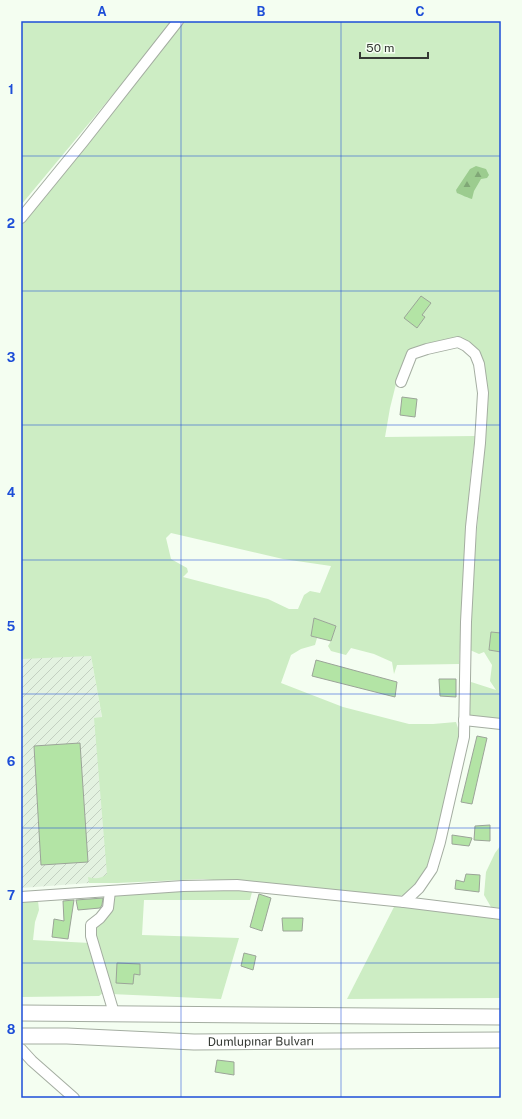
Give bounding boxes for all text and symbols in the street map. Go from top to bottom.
text: A [97,4,107,19]
text: B [257,4,266,19]
text: C [415,4,425,19]
scale bar [360,34,428,60]
text: 50 m [366,41,394,55]
text: 1 [8,82,14,97]
text: 2 [7,216,15,231]
text: 3 [7,350,16,365]
text: 4 [7,485,16,500]
text: 5 [7,619,16,634]
text: 6 [7,754,16,769]
text: 7 [7,888,15,903]
text: 8 [7,1022,16,1037]
street label: Dumlupınar Bulvarı [208,1034,314,1049]

